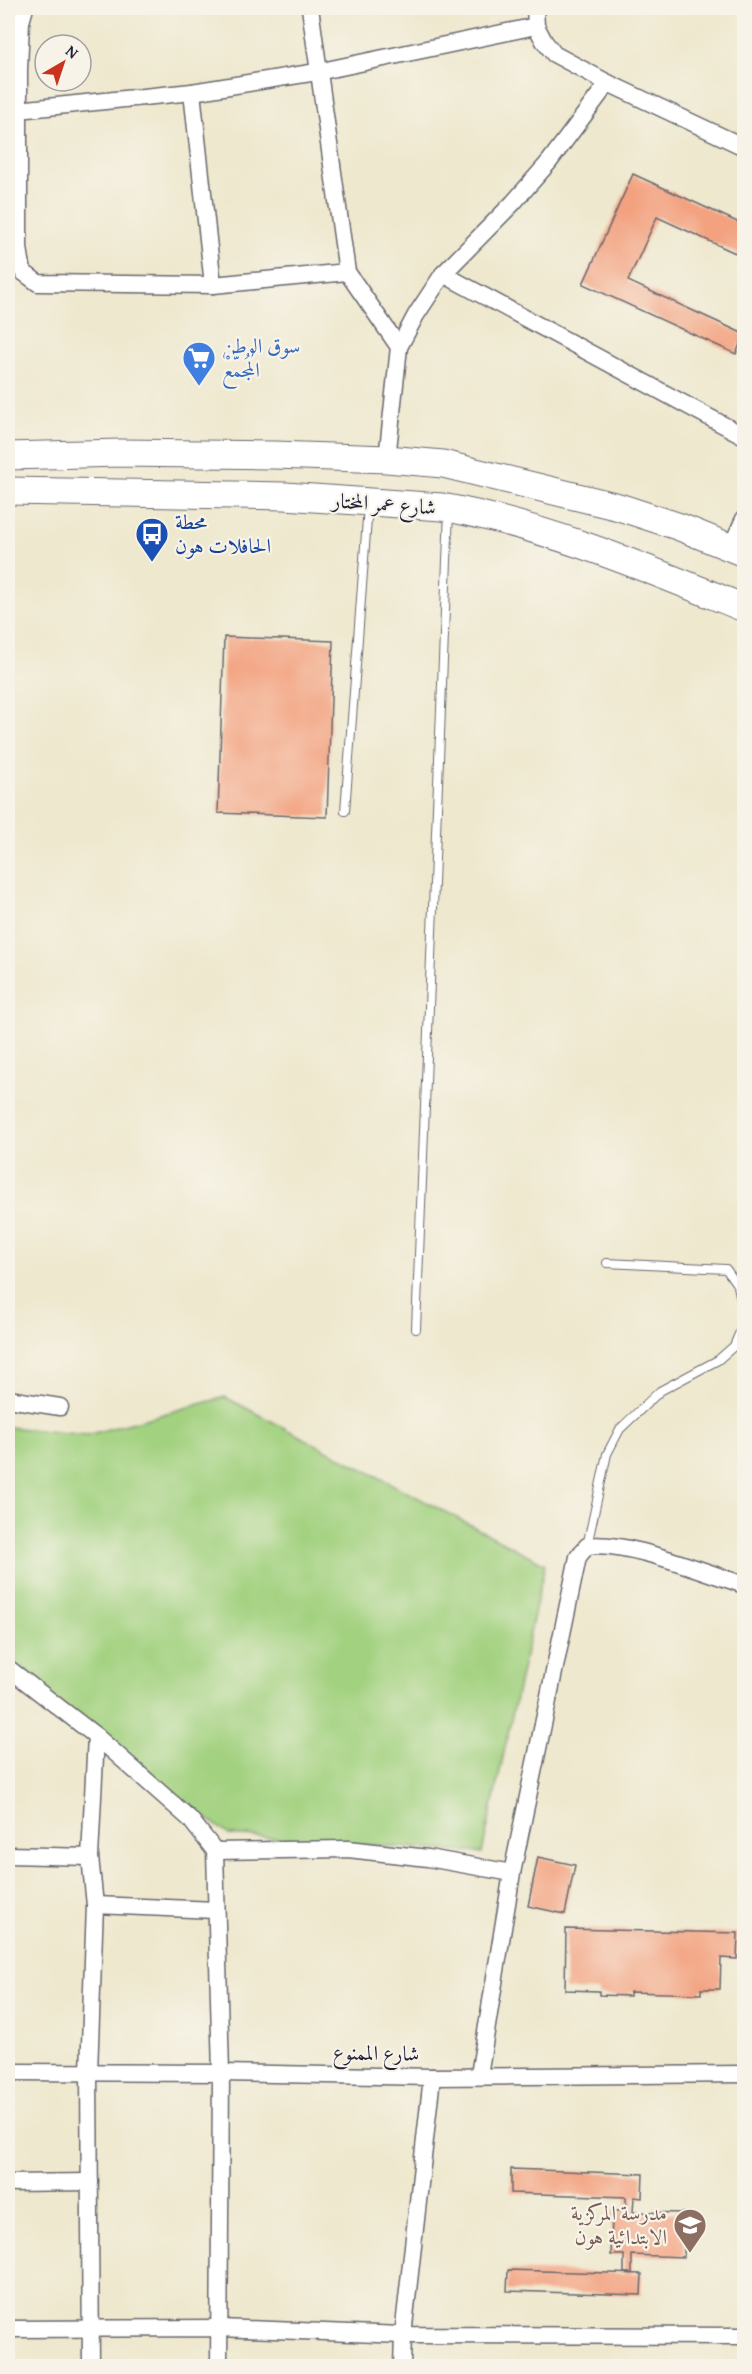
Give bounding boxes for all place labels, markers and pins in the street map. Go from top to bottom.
place label: سوق الوطن المُجمّعْ [222,330,301,389]
supermarket icon: سوق الوطن المُجمّعْ [181,340,217,387]
place label: محطة الحافلات هون [175,506,271,561]
bus stop icon: محطة الحافلات هون [134,516,170,563]
place label: مدرسة المركزية الابتدائية هون [571,2197,667,2252]
school or university icon: مدرسة المركزية الابتدائية هون [672,2207,708,2254]

